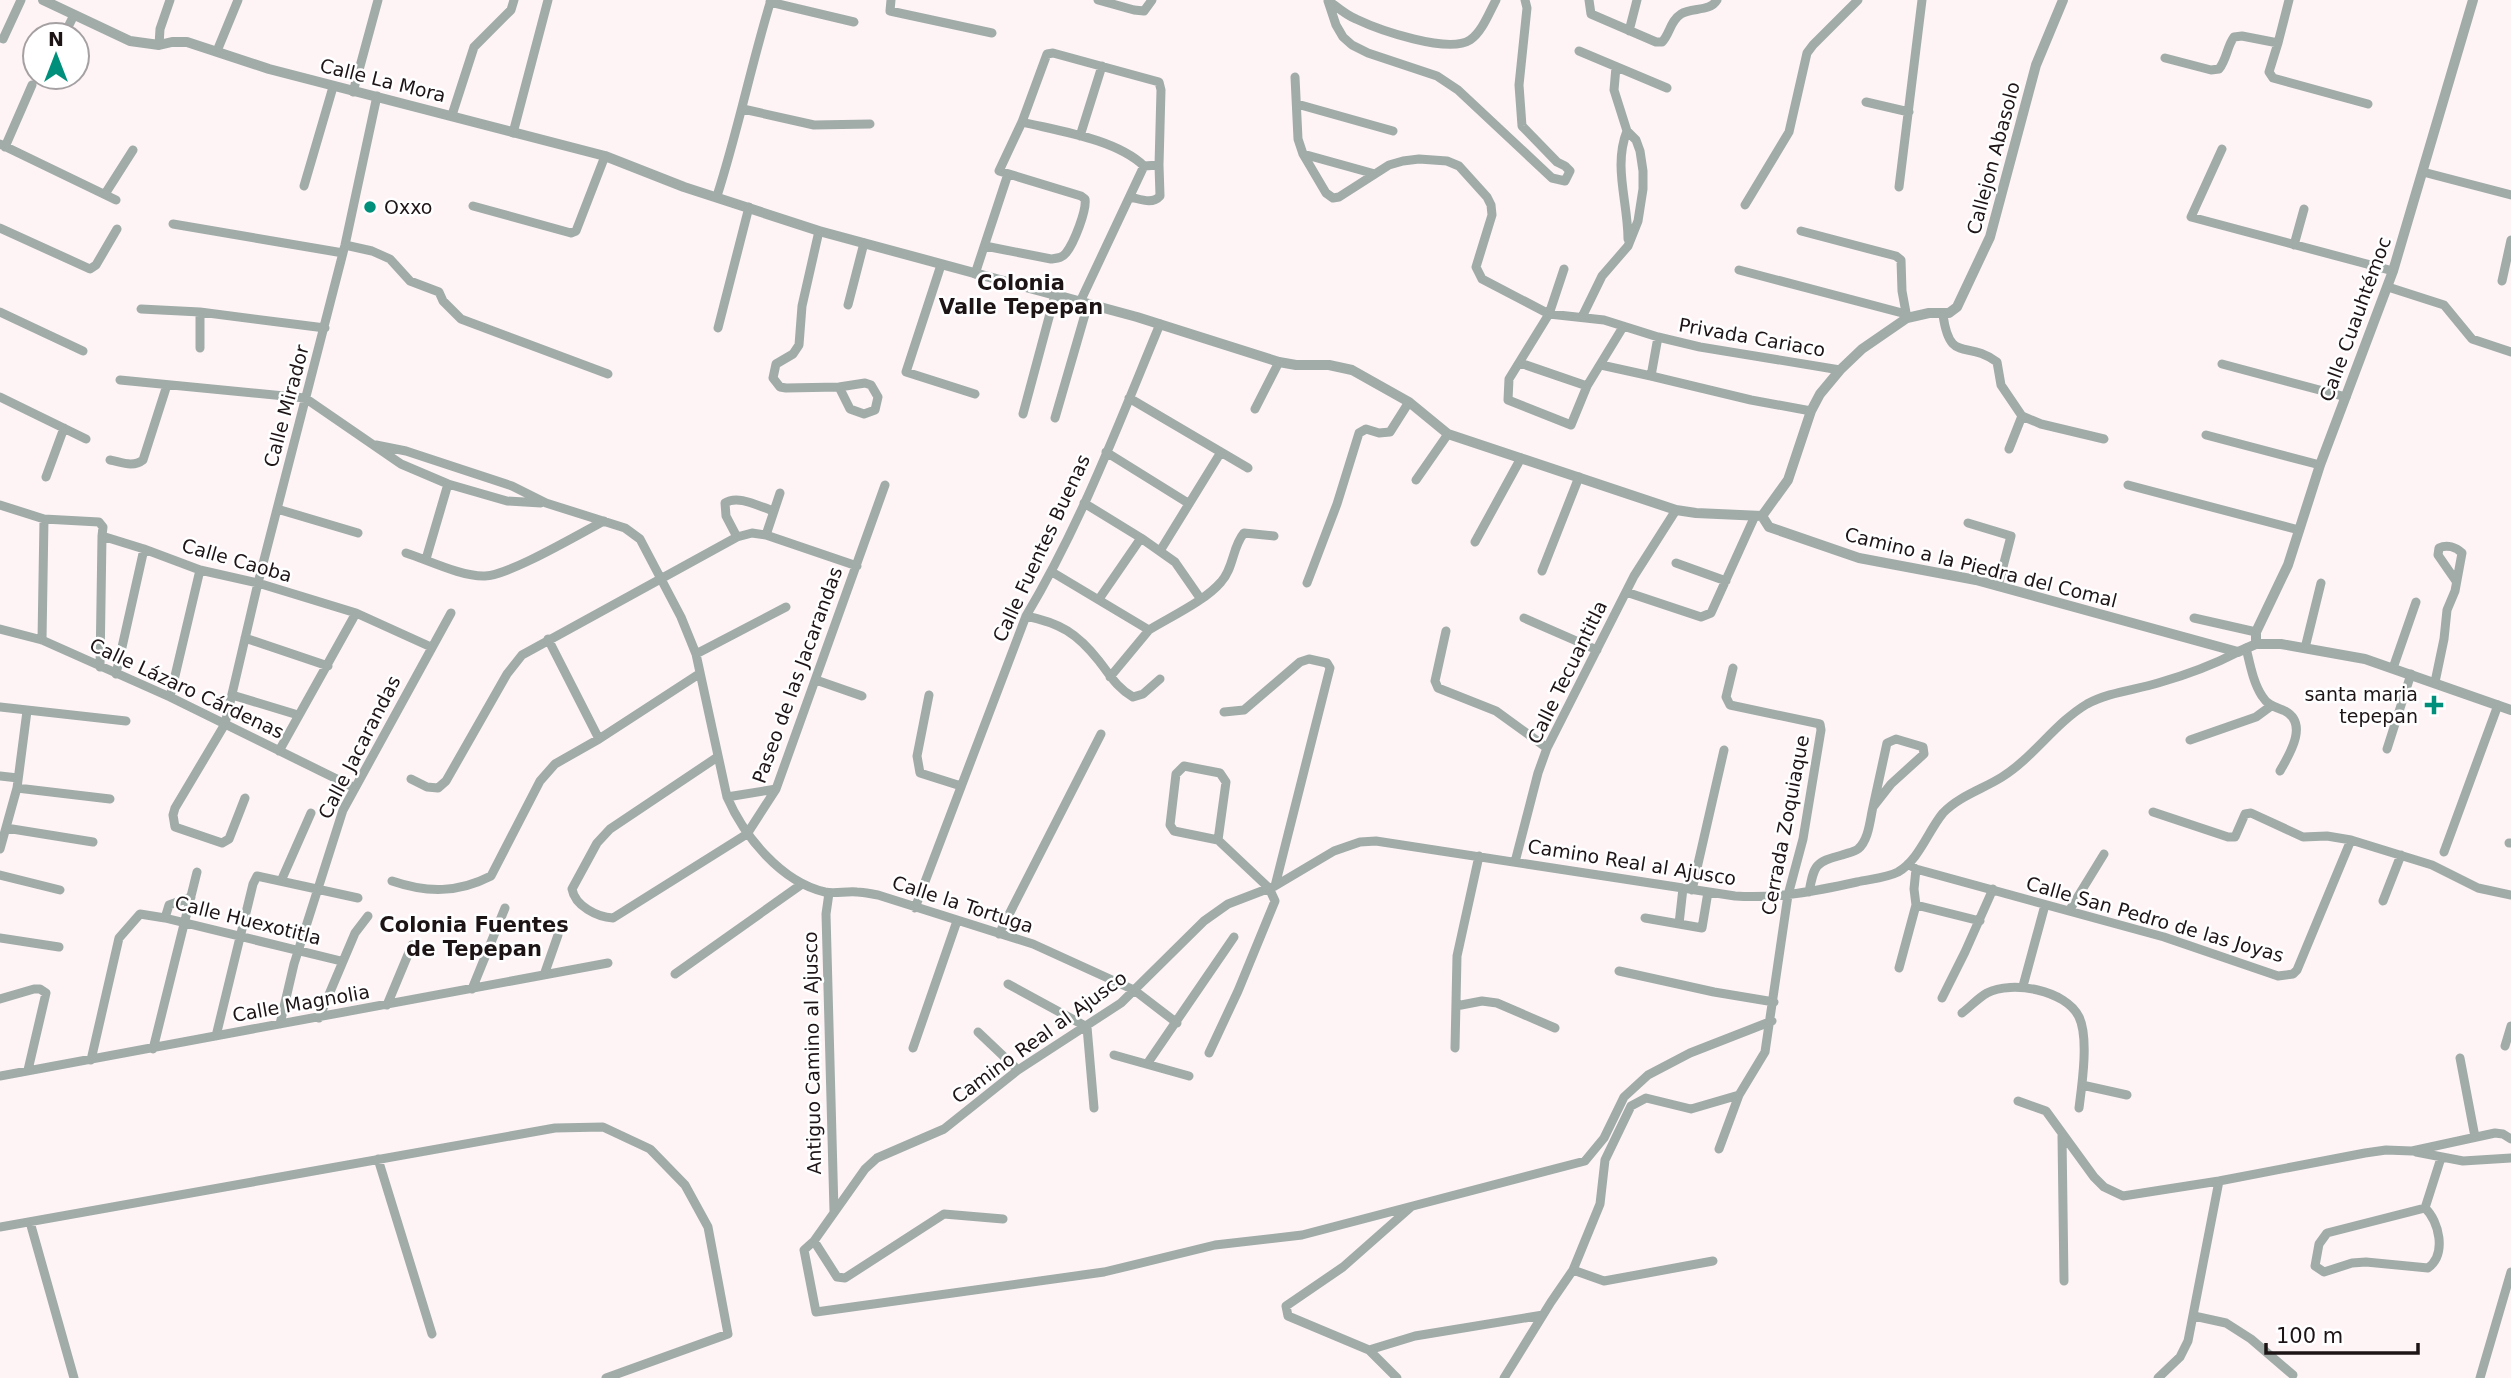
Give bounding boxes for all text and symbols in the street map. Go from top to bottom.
north arrow [21,21,91,91]
text: N [48,28,64,50]
street label: Calle La Mora [318,54,448,106]
street label: Callejon Abasolo [1962,79,2024,237]
place label: Oxxo [384,196,432,218]
marker: Oxxo [362,199,378,215]
street label: Calle Cuauhtémoc [2315,234,2395,404]
district label: Colonia Valle Tepepan [939,271,1103,319]
street label: Privada Cariaco [1677,313,1827,361]
street label: Calle Mirador [259,342,313,470]
street label: Calle Fuentes Buenas [988,451,1094,645]
street label: Camino a la Piedra del Comal [1842,522,2120,612]
street label: Calle Caoba [179,534,295,586]
street label: Paseo de las Jacarandas [748,564,846,786]
street label: Calle Tecuantitla [1523,597,1611,747]
street label: Calle Lázaro Cárdenas [86,633,288,743]
street label: Calle Jacarandas [313,672,405,822]
place label: santa maria tepepan [2304,683,2418,727]
marker: santa maria tepepan [2424,695,2444,715]
street label: Cerrada Zoquiaque [1757,733,1813,917]
street label: Camino Real al Ajusco [1526,835,1738,889]
street label: Calle la Tortuga [890,871,1036,937]
street label: Calle San Pedro de las Joyas [2024,872,2286,966]
street label: Calle Huexotitla [172,891,324,949]
district label: Colonia Fuentes de Tepepan [379,913,569,961]
street label: Antiguo Camino al Ajusco [799,931,825,1175]
street label: Camino Real al Ajusco [947,966,1131,1108]
street label: Calle Magnolia [231,980,371,1026]
scale bar [2266,1312,2418,1356]
text: 100 m [2276,1324,2343,1348]

